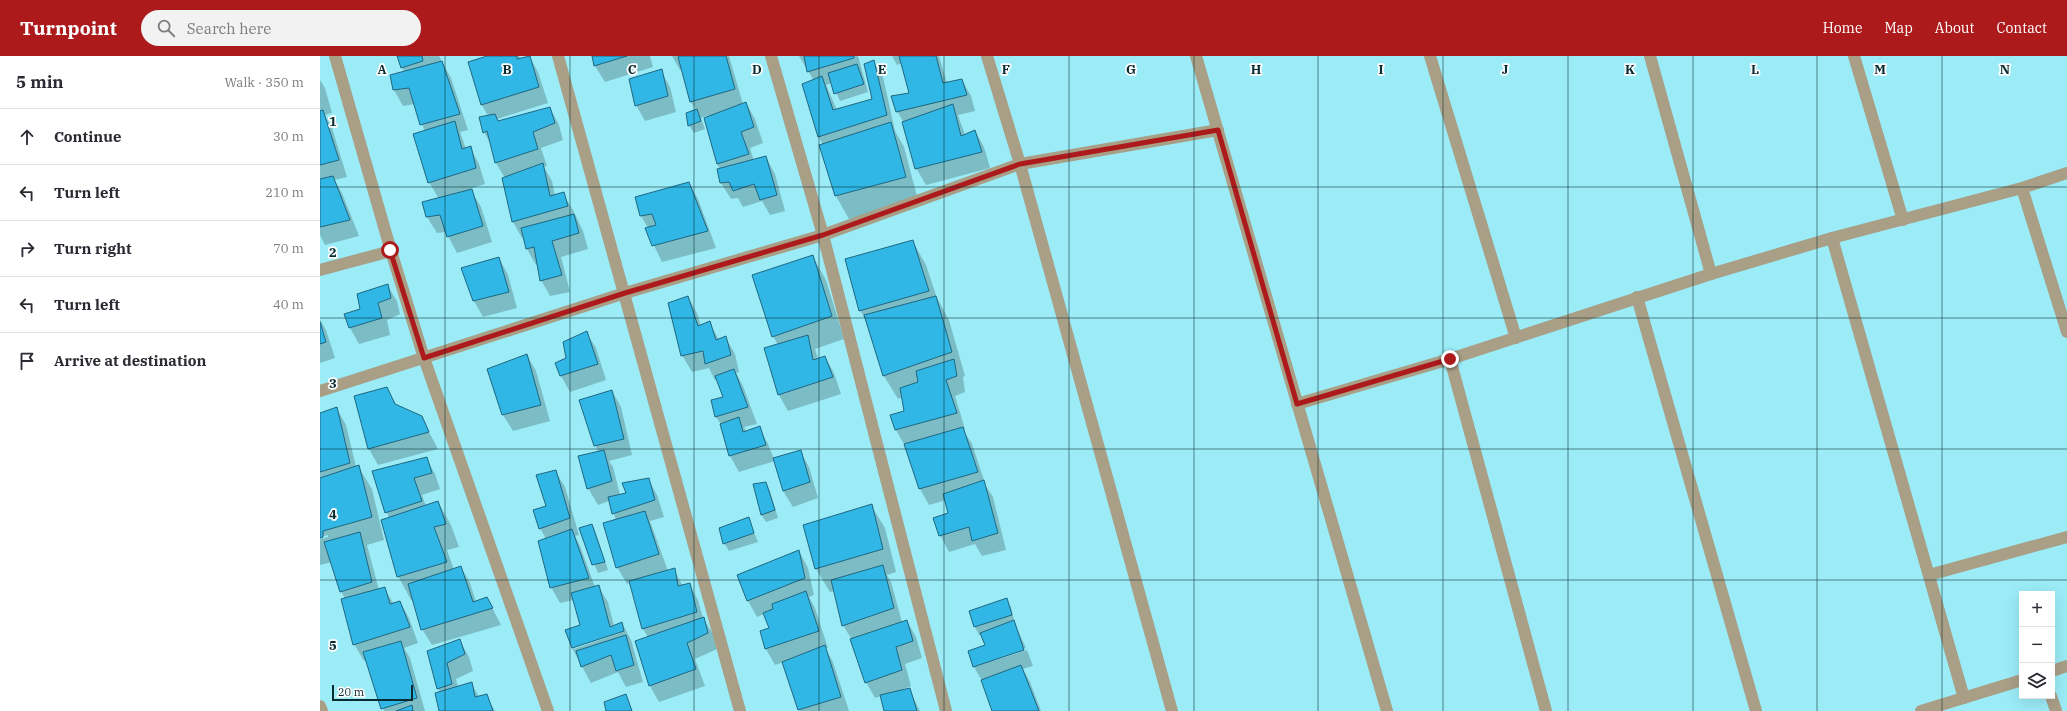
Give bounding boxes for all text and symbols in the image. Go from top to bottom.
search box [141,10,421,46]
text: Turnpoint [20,16,117,40]
icon: search [155,17,177,39]
text: Search here [187,19,271,38]
text: Home [1823,19,1862,37]
text: Map [1884,19,1913,37]
text: About [1935,19,1974,37]
text: Contact [1996,19,2047,37]
text: A [377,61,387,78]
text: B [502,61,512,78]
text: C [628,61,637,78]
text: D [752,61,762,78]
text: E [878,61,886,78]
text: F [1002,61,1010,78]
text: G [1126,61,1136,78]
text: H [1251,61,1262,78]
text: I [1379,61,1384,78]
text: J [1502,61,1509,78]
text: K [1625,61,1635,78]
text: L [1751,61,1759,78]
text: M [1874,61,1886,78]
text: N [2000,61,2010,78]
text: 5 min [16,71,64,93]
text: Walk · 350 m [225,74,304,91]
text: 1 [329,113,337,130]
icon: ahead [16,126,38,148]
text: Continue [54,127,121,146]
text: 30 m [273,128,304,145]
icon: left [16,182,38,204]
text: Turn left [54,183,120,202]
text: 210 m [265,184,304,201]
icon: right [16,238,38,260]
text: Turn right [54,239,132,258]
text: 70 m [273,240,304,257]
route start [381,241,399,259]
text: 2 [329,244,337,261]
icon: left [16,294,38,316]
text: Turn left [54,295,120,314]
text: 40 m [273,296,304,313]
icon: arrive [16,350,38,372]
route end [1441,350,1459,368]
text: Arrive at destination [54,351,206,370]
text: 3 [329,375,337,392]
text: 4 [329,506,337,523]
map controls [2019,591,2055,699]
button: + [2019,591,2055,627]
button: − [2019,627,2055,663]
text: 5 [329,637,337,654]
button: layers [2019,663,2055,699]
scale bar [332,683,413,702]
text: 20 m [338,685,364,699]

